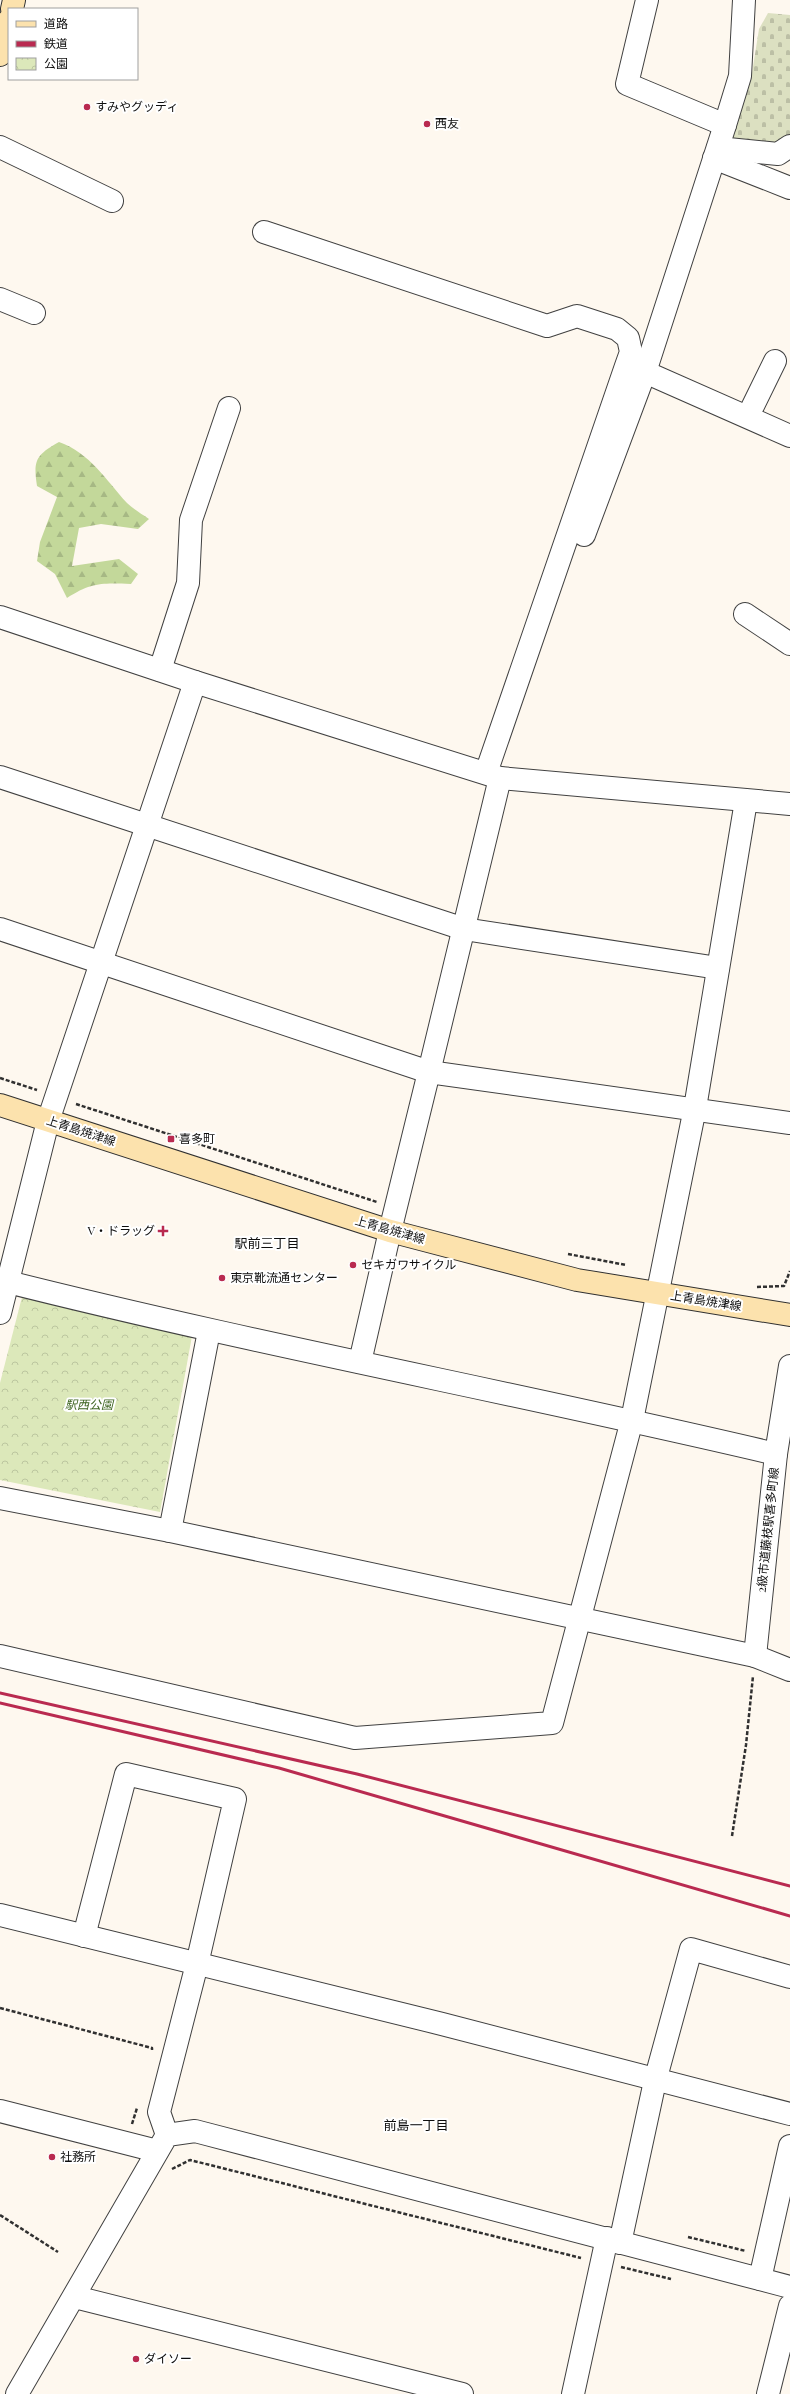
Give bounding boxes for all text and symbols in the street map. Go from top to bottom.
legend [8,8,138,80]
text: 道路 [44,15,68,31]
text: 鉄道 [44,35,68,51]
text: 公園 [44,55,68,71]
place label: すみやグッディ [95,98,178,114]
marker: すみやグッディ [82,102,92,112]
place label: 西友 [435,115,459,131]
marker: 西友 [422,119,432,129]
street label: 上青島焼津線 [45,1111,118,1149]
place label: 喜多町 [179,1130,215,1146]
marker: 喜多町 [166,1134,176,1144]
street label: 上青島焼津線 [353,1211,427,1247]
place label: V・ドラッグ [86,1222,155,1238]
marker: V・ドラッグ [158,1226,168,1236]
district label: 駅前三丁目 [234,1234,300,1251]
place label: セキガワサイクル [361,1256,456,1272]
marker: セキガワサイクル [348,1260,358,1270]
place label: 東京靴流通センター [230,1269,338,1285]
marker: 東京靴流通センター [217,1273,227,1283]
street label: 上青島焼津線 [669,1286,743,1314]
park label: 駅西公園 [65,1396,115,1412]
street label: 2級市道藤枝駅喜多町線 [752,1467,782,1593]
district label: 前島一丁目 [383,2116,449,2133]
place label: 社務所 [60,2148,96,2164]
marker: 社務所 [47,2152,57,2162]
place label: ダイソー [144,2350,192,2366]
marker: ダイソー [131,2354,141,2364]

